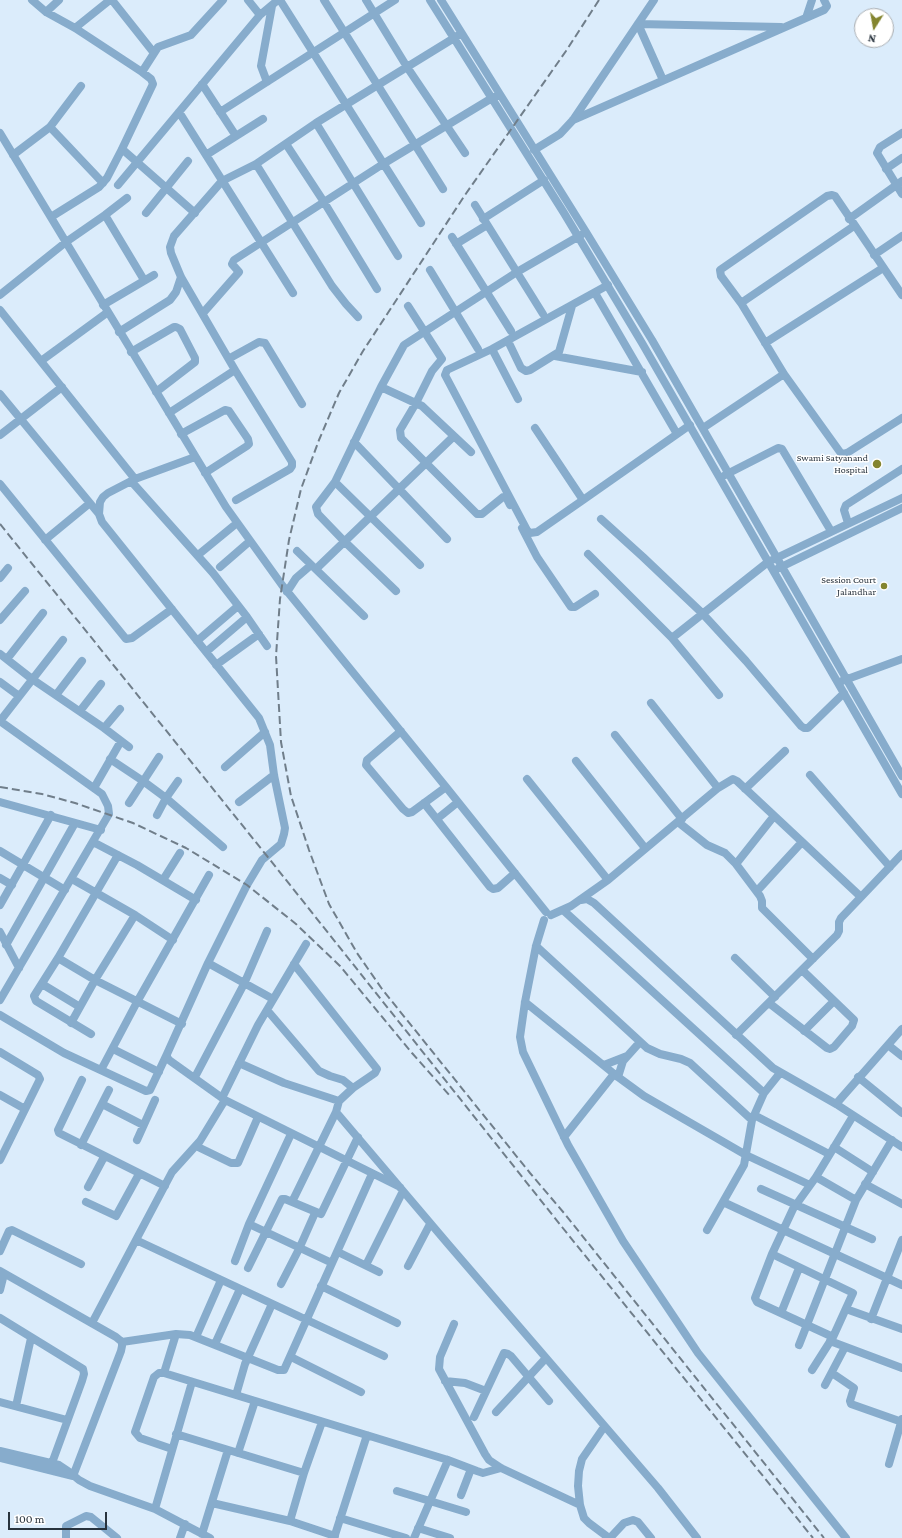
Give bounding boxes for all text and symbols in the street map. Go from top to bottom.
north arrow [854,8,894,48]
text: N [867,32,877,45]
place label: Swami Satyanand Hospital [797,452,868,476]
marker: Swami Satyanand Hospital [871,458,883,470]
place label: Session Court Jalandhar [821,574,876,598]
marker: Session Court Jalandhar [879,581,889,591]
scale bar [10,1504,109,1530]
text: 100 m [15,1512,44,1526]

